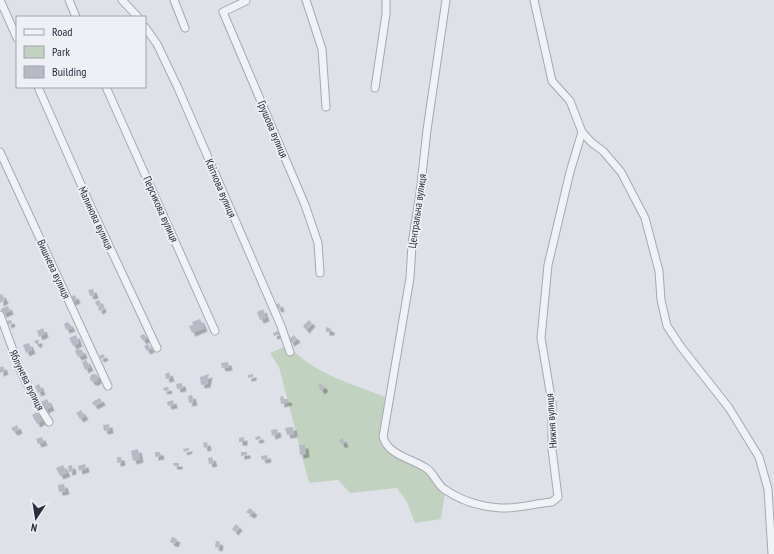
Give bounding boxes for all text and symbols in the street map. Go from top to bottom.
legend [16,16,146,88]
text: Road [52,24,72,39]
text: Park [52,44,70,59]
text: Building [52,64,87,79]
street label: Грушова вулиця [255,98,291,160]
street label: Квіткова вулиця [202,156,240,220]
street label: Центральна вулиця [405,173,429,249]
street label: Персикова вулиця [140,174,182,244]
street label: Малинова вулиця [75,184,117,252]
street label: Вишнева вулиця [34,237,74,301]
street label: Яблунева вулиця [6,347,48,413]
street label: Нижня вулиця [542,393,560,449]
north arrow [16,498,56,538]
text: N [30,520,38,535]

